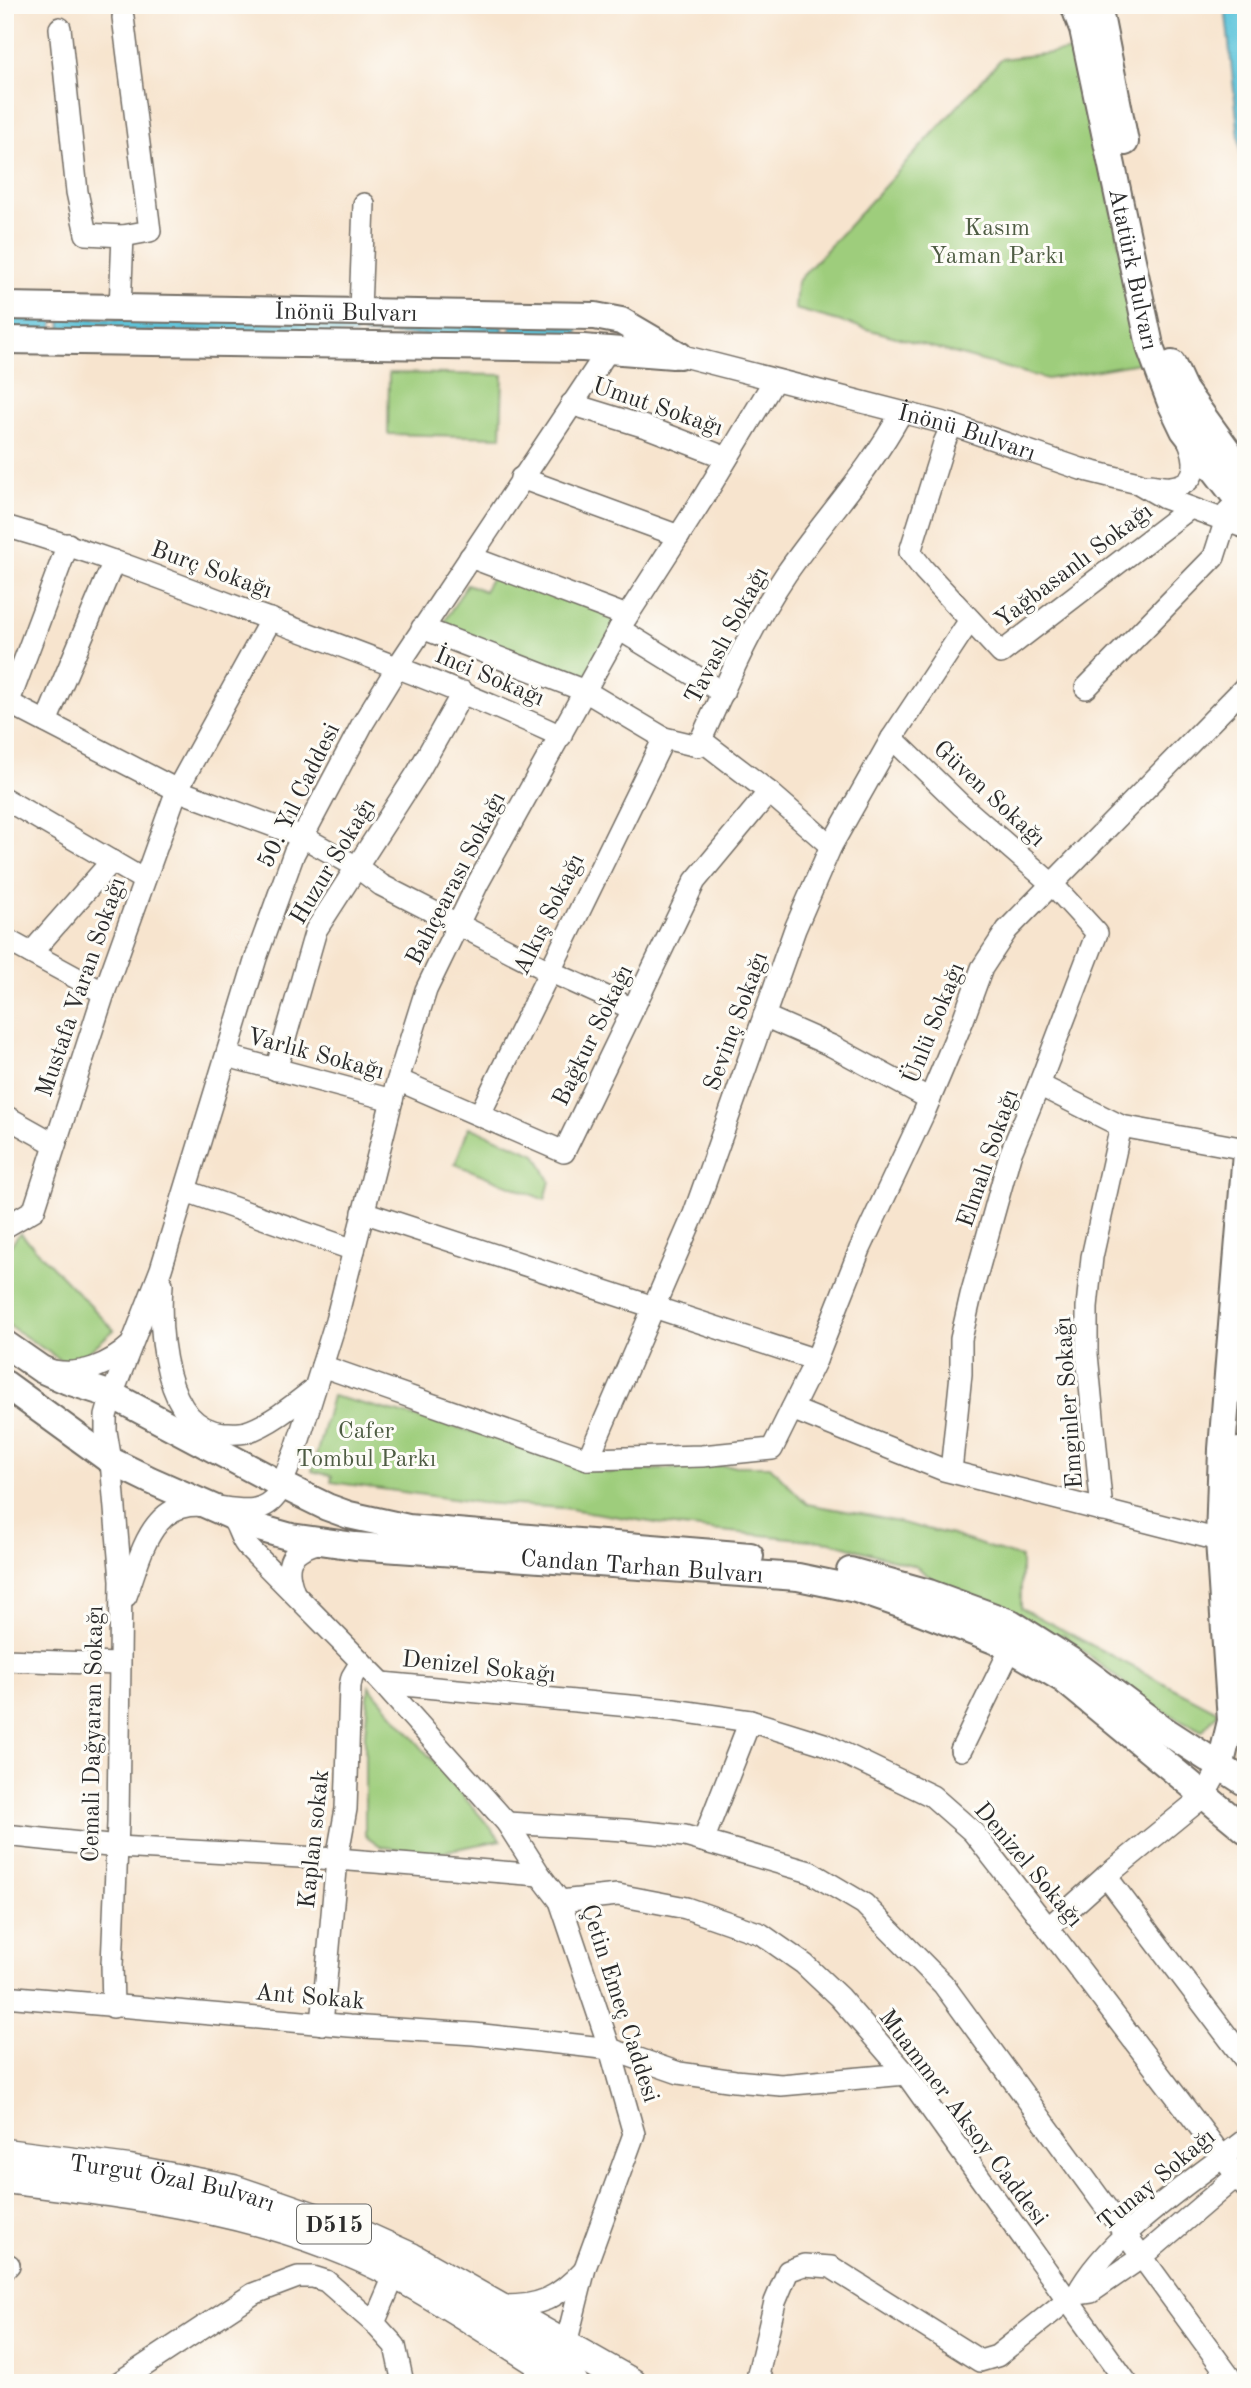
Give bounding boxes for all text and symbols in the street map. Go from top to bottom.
street label: Atatürk Bulvarı [1103,186,1161,353]
park label: Kasım Yaman Parkı [930,217,1064,269]
street label: İnönü Bulvarı [274,298,418,327]
street label: Umut Sokağı [589,374,726,441]
street label: İnönü Bulvarı [895,399,1038,467]
street label: Yağbasanlı Sokağı [991,500,1157,633]
street label: Burç Sokağı [148,538,275,604]
street label: Tavaslı Sokağı [682,563,774,708]
street label: İnci Sokağı [431,641,549,712]
street label: 50. Yıl Caddesi [254,720,345,872]
street label: Güven Sokağı [928,737,1049,852]
street label: Bahçearası Sokağı [403,788,511,969]
street label: Huzur Sokağı [287,795,381,929]
street label: Alkış Sokağı [510,851,589,979]
street label: Mustafa Varan Sokağı [33,875,131,1101]
street label: Sevinç Sokağı [701,949,773,1094]
street label: Ünlü Sokağı [896,958,970,1088]
street label: Bağkur Sokağı [549,962,638,1110]
street label: Varlık Sokağı [244,1025,387,1085]
street label: Elmalı Sokağı [954,1087,1024,1231]
street label: Emginler Sokağı [1052,1316,1088,1490]
park label: Cafer Tombul Parkı [296,1420,436,1472]
street label: Candan Tarhan Bulvarı [520,1548,764,1589]
street label: Cemali Dağyaran Sokağı [80,1605,108,1863]
street label: Denizel Sokağı [401,1648,557,1688]
street label: Kaplan sokak [296,1769,334,1910]
street label: Denizel Sokağı [969,1798,1086,1932]
street label: Çetin Emeç Caddesi [576,1902,662,2106]
street label: Ant Sokak [254,1981,366,2015]
street label: Muammer Aksoy Caddesi [873,2006,1051,2231]
street label: Tunay Sokağı [1094,2125,1220,2236]
street label: Turgut Özal Bulvarı [68,2152,278,2217]
road number: D515 [297,2204,371,2244]

